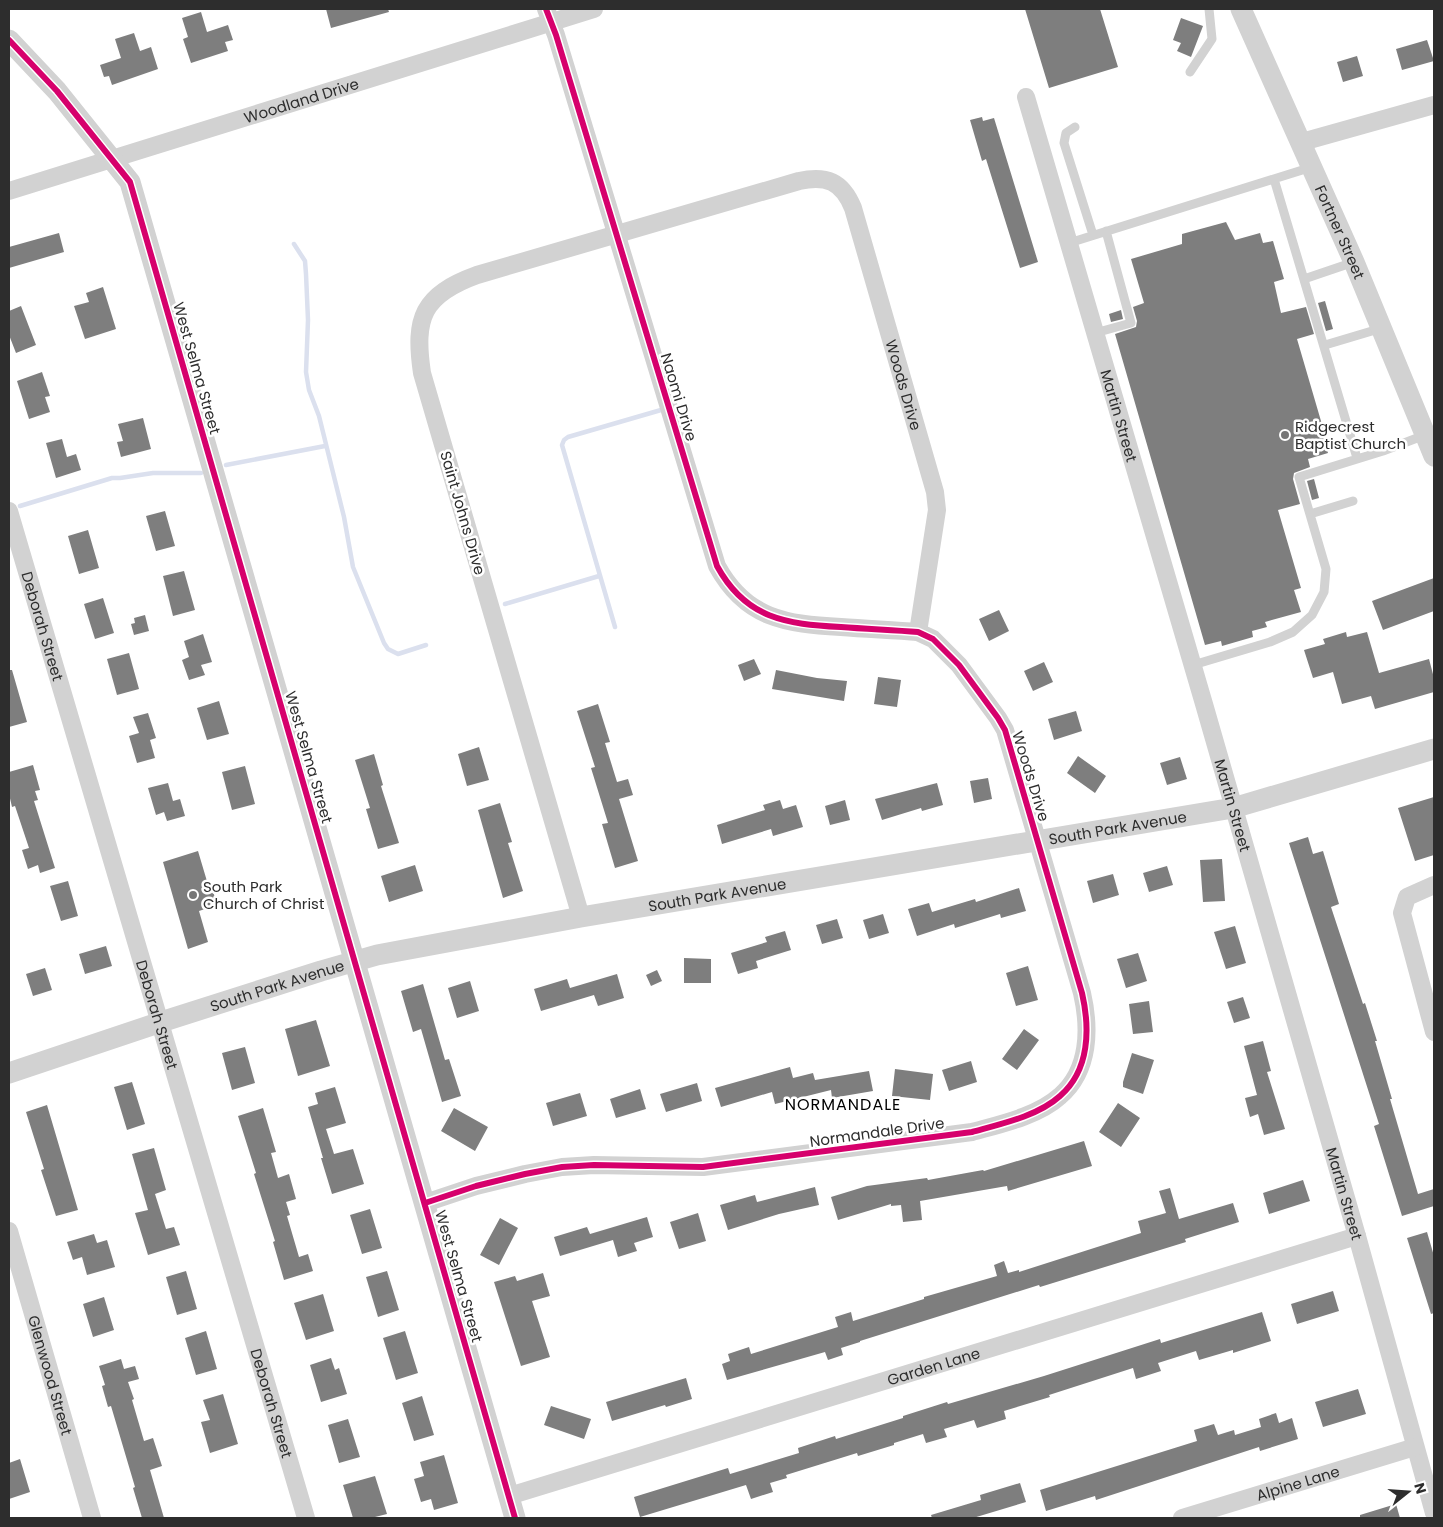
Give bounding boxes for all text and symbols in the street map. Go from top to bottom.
street label: Woodland Drive [241,72,361,128]
street label: Fortner Street [1310,181,1370,282]
street label: West Selma Street [168,299,226,437]
street label: Woods Drive [881,337,927,433]
street label: Naomi Drive [656,350,702,444]
street label: Martin Street [1096,367,1143,464]
place label: Ridgecrest Baptist Church [1295,416,1406,454]
marker: Ridgecrest Baptist Church [1279,429,1291,441]
street label: Saint Johns Drive [435,449,491,577]
street label: Deborah Street [17,569,69,683]
street label: West Selma Street [280,688,338,826]
street label: Woods Drive [1007,728,1055,824]
street label: Martin Street [1210,757,1256,854]
street label: South Park Avenue [1047,805,1188,849]
street label: South Park Avenue [646,872,788,916]
place label: South Park Church of Christ [203,876,324,914]
marker: South Park Church of Christ [187,889,199,901]
street label: South Park Avenue [207,954,347,1016]
street label: Deborah Street [131,957,184,1072]
district label: NORMANDALE [785,1093,901,1116]
street label: Normandale Drive [808,1112,946,1152]
street label: Martin Street [1322,1145,1368,1242]
street label: West Selma Street [430,1207,488,1345]
street label: Glenwood Street [23,1313,78,1438]
street label: Garden Lane [885,1342,982,1390]
street label: Deborah Street [246,1346,298,1460]
street label: Alpine Lane [1253,1460,1342,1505]
north arrow [1383,1467,1433,1517]
text: N [1409,1480,1432,1496]

